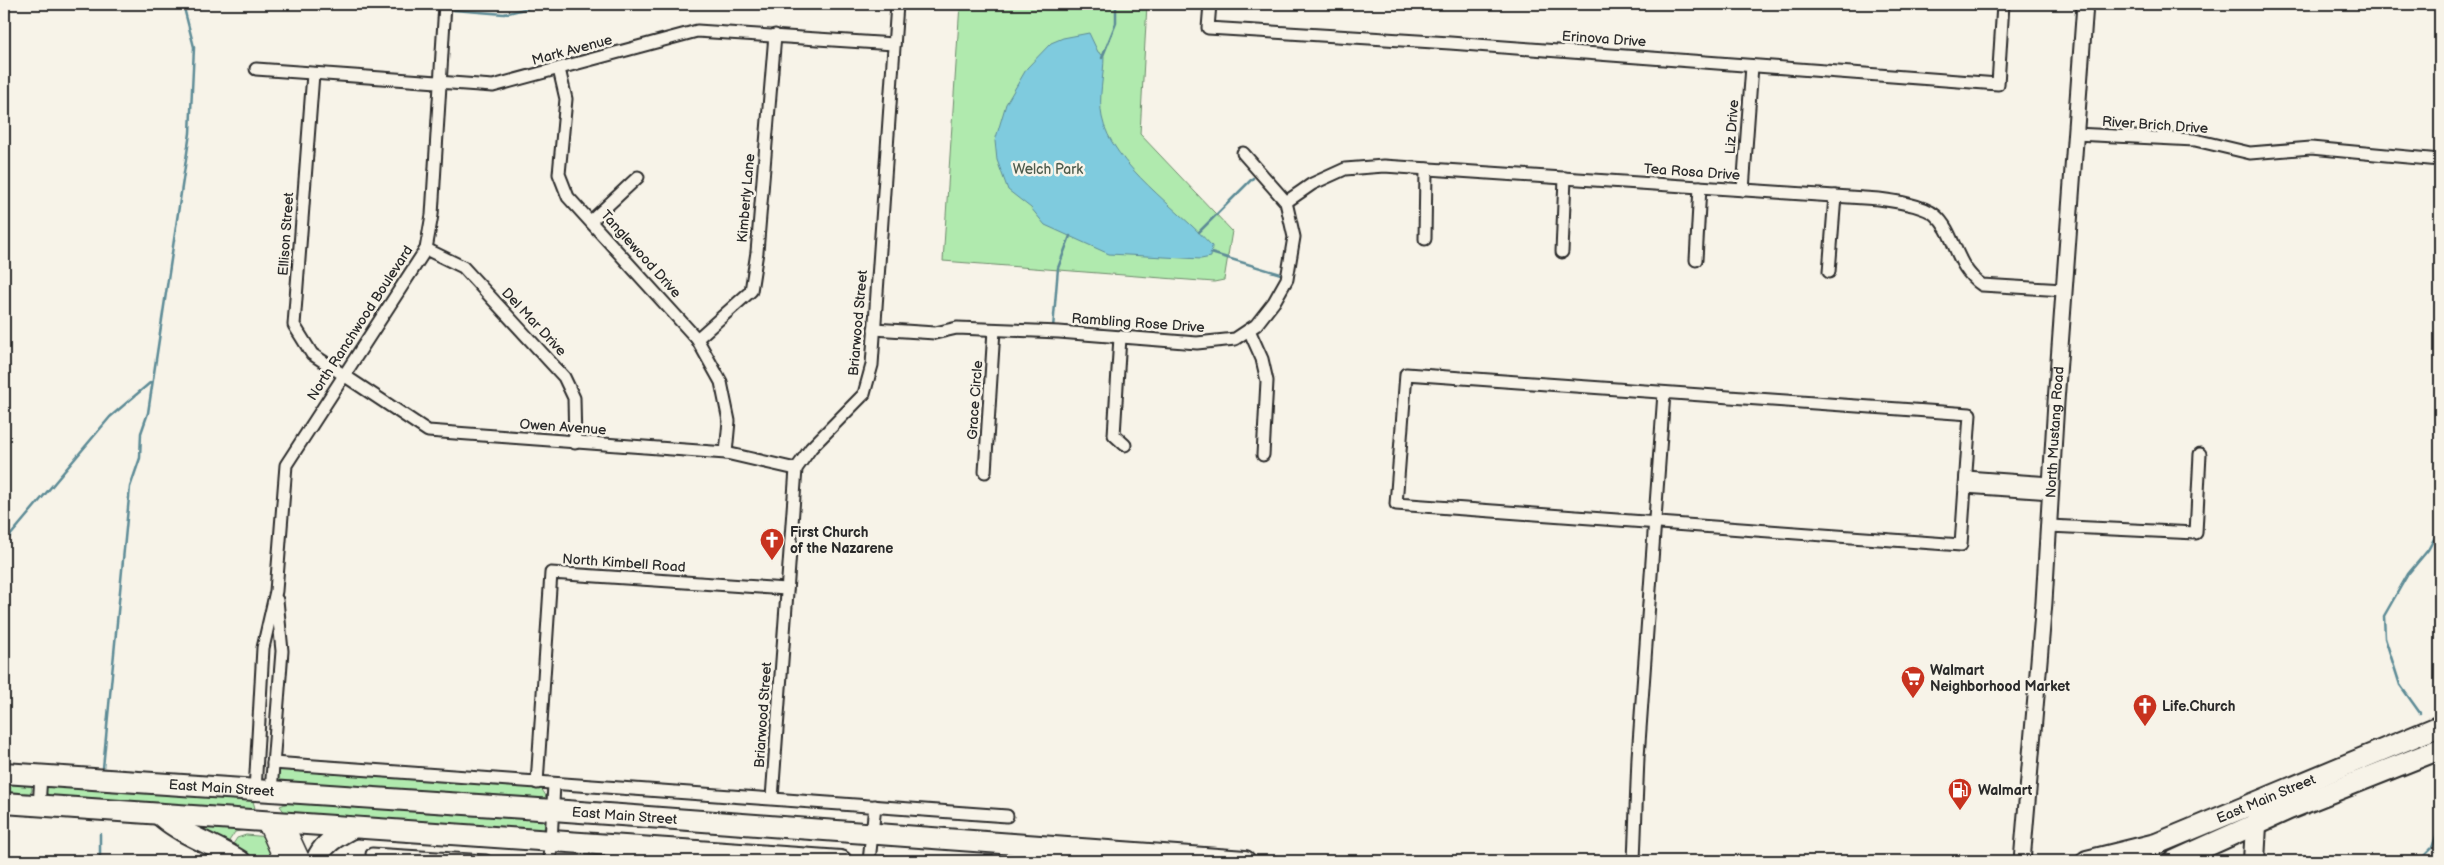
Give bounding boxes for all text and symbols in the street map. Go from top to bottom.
street label: Erinova Drive [1561,28,1647,50]
street label: Mark Avenue [530,31,614,69]
street label: Liz Drive [1722,99,1742,155]
street label: River Brich Drive [2101,113,2209,137]
street label: Kimberly Lane [734,153,758,243]
street label: Tea Rosa Drive [1643,160,1741,184]
park label: Welch Park [1013,161,1083,178]
street label: Ellison Street [275,191,297,276]
street label: Tanglewood Drive [597,207,685,301]
street label: North Ranchwood Boulevard [304,242,416,404]
street label: Briarwood Street [845,269,871,377]
street label: Del Mar Drive [498,284,570,360]
street label: Rambling Rose Drive [1071,310,1205,336]
street label: Grace Circle [964,360,986,440]
street label: North Mustang Road [2042,366,2067,499]
street label: Owen Avenue [519,415,607,439]
place label: First Church of the Nazarene [790,524,893,557]
church icon: First Church of the Nazarene [759,527,785,561]
street label: North Kimbell Road [562,550,686,576]
street label: Briarwood Street [751,661,775,769]
place label: Walmart Neighborhood Market [1930,662,2070,695]
supermarket icon: Walmart Neighborhood Market [1900,665,1926,699]
church icon: Life.Church [2132,693,2158,727]
place label: Life.Church [2162,698,2235,715]
street label: East Main Street [2214,770,2318,826]
street label: East Main Street [168,776,275,800]
fuel station icon: Walmart [1947,777,1973,811]
place label: Walmart [1978,782,2033,799]
street label: East Main Street [571,803,678,828]

